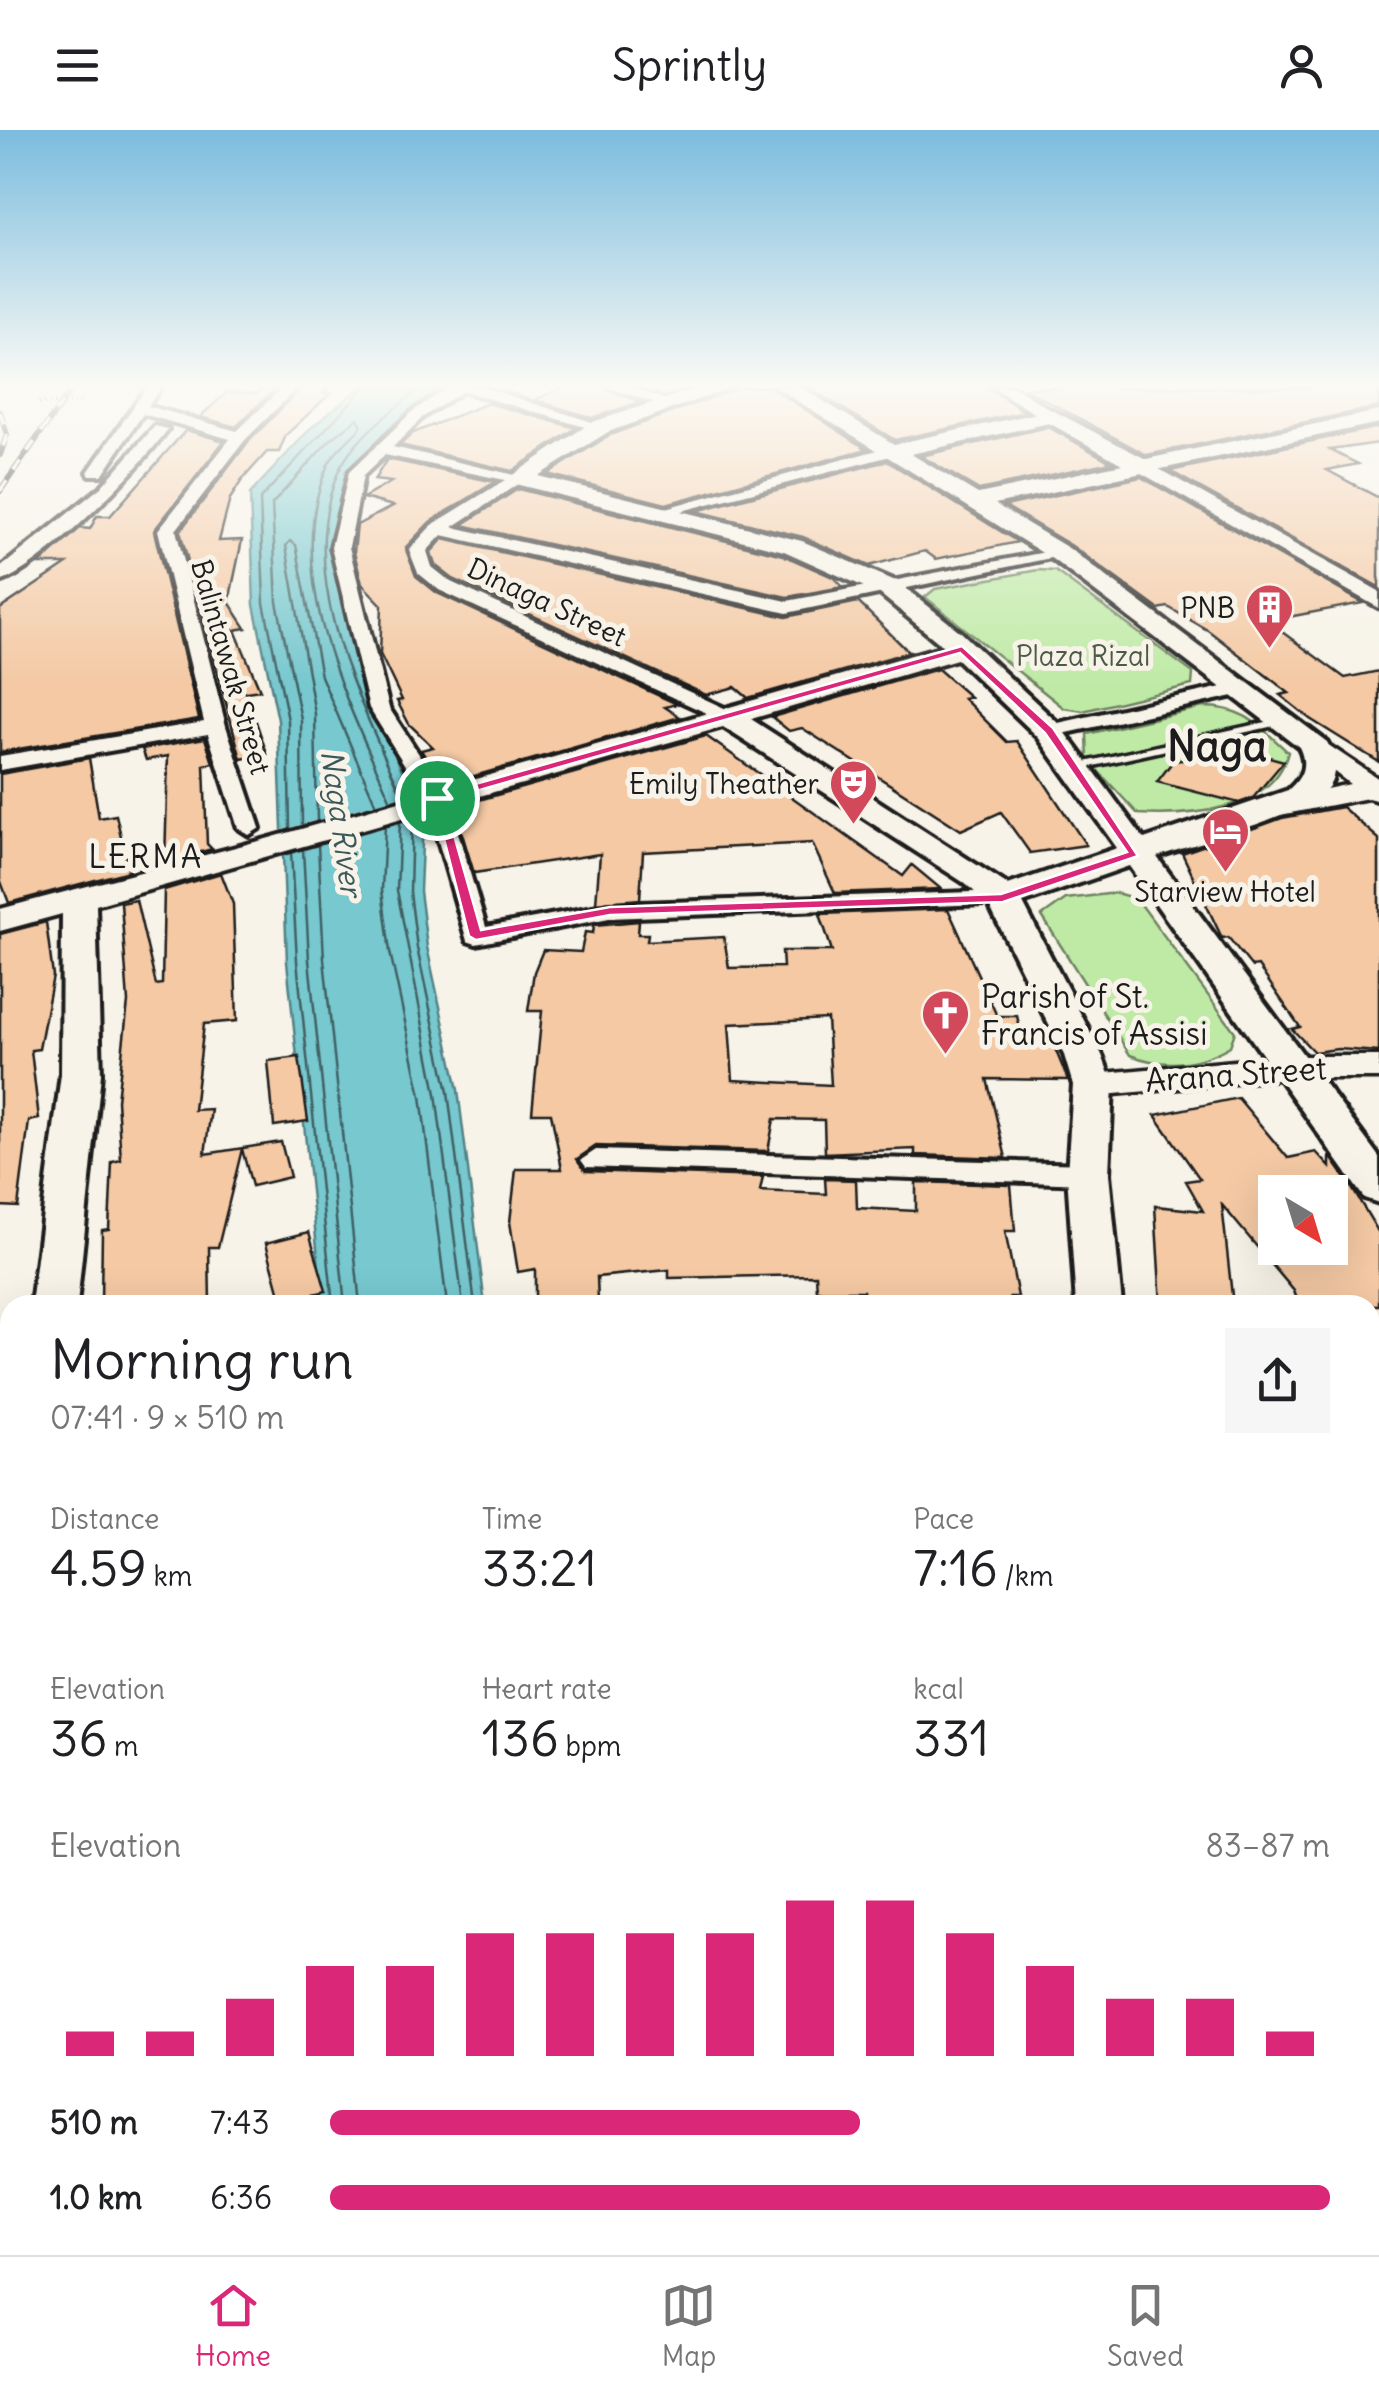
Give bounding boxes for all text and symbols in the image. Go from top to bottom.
text: Sprintly [612,37,767,93]
icon: menu [50,38,105,93]
icon: person [1274,38,1329,93]
street label: Dinaga Street [462,550,632,654]
street label: Balintawak Street [183,555,279,779]
building icon: PNB [1244,582,1296,650]
place label: PNB [1180,590,1235,626]
park label: Plaza Rizal [1016,638,1150,674]
district label: Naga [1167,720,1267,772]
water label: Naga River [313,747,372,902]
pin [395,756,480,841]
theatre icon: Emily Theather [828,758,880,826]
place label: Emily Theather [629,766,819,802]
icon: arrive [410,771,465,826]
hotel icon: Starview Hotel [1199,806,1251,874]
district label: LERMA [88,836,204,877]
place label: Starview Hotel [1134,874,1316,910]
place label: Parish of St. Francis of Assisi [981,976,1207,1054]
church icon: Parish of St. Francis of Assisi [920,988,972,1056]
street label: Arana Street [1144,1047,1328,1101]
north arrow [1258,1175,1348,1265]
map controls [1258,1175,1348,1265]
text: Morning run [50,1325,354,1394]
button: share [1225,1328,1330,1433]
text: 07:41 · 9 × 510 m [50,1397,284,1438]
text: Distance [50,1501,159,1537]
text: Time [482,1501,542,1537]
text: Pace [913,1501,974,1537]
text: 4.59 [50,1537,147,1600]
text: 33:21 [482,1537,597,1600]
text: 7:16 [913,1537,998,1600]
text: km [147,1558,192,1594]
text: /km [998,1558,1054,1594]
text: Elevation [50,1671,165,1707]
text: Heart rate [482,1671,612,1707]
text: kcal [913,1671,964,1707]
text: 36 [50,1707,107,1770]
text: 136 [482,1707,559,1770]
text: 331 [913,1707,989,1770]
text: m [107,1728,138,1764]
text: bpm [559,1728,621,1764]
text: Elevation [50,1825,181,1866]
text: 83–87 m [1205,1825,1330,1866]
text: 510 m [50,2102,138,2143]
text: 7:43 [210,2102,270,2143]
text: 1.0 km [50,2177,142,2218]
text: 6:36 [210,2177,272,2218]
tab: Home [195,2278,271,2374]
tab: Map [661,2278,716,2374]
tab: Saved [1107,2278,1184,2374]

